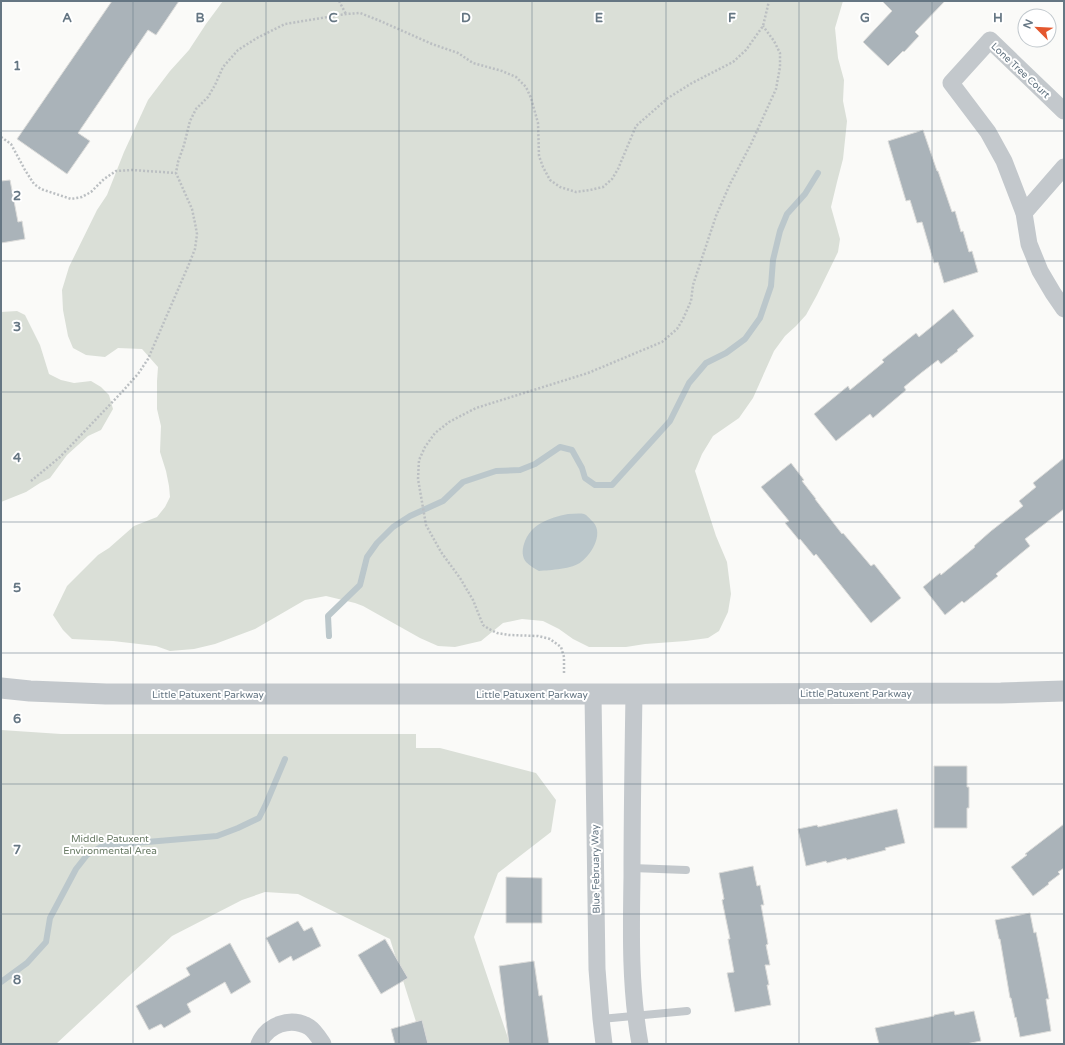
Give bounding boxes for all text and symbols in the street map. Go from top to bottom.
north arrow [1017,8,1057,48]
text: A [62,10,72,26]
text: B [195,10,205,26]
text: C [328,10,338,26]
text: D [461,10,471,26]
text: E [595,10,603,26]
text: F [728,10,736,26]
text: G [860,10,870,26]
text: H [993,10,1003,26]
text: N [1021,17,1036,31]
street label: Lone Tree Court [988,40,1052,101]
text: 1 [13,58,21,74]
text: 2 [13,188,21,204]
text: 3 [13,319,21,335]
text: 4 [13,450,22,466]
text: 5 [13,580,21,596]
street label: Little Patuxent Parkway [800,688,913,700]
street label: Little Patuxent Parkway [152,689,265,701]
street label: Little Patuxent Parkway [476,689,589,701]
text: 6 [13,711,21,727]
street label: Blue February Way [589,824,603,914]
park label: Middle Patuxent Environmental Area [63,833,157,857]
text: 7 [13,842,21,858]
text: 8 [13,972,21,988]

